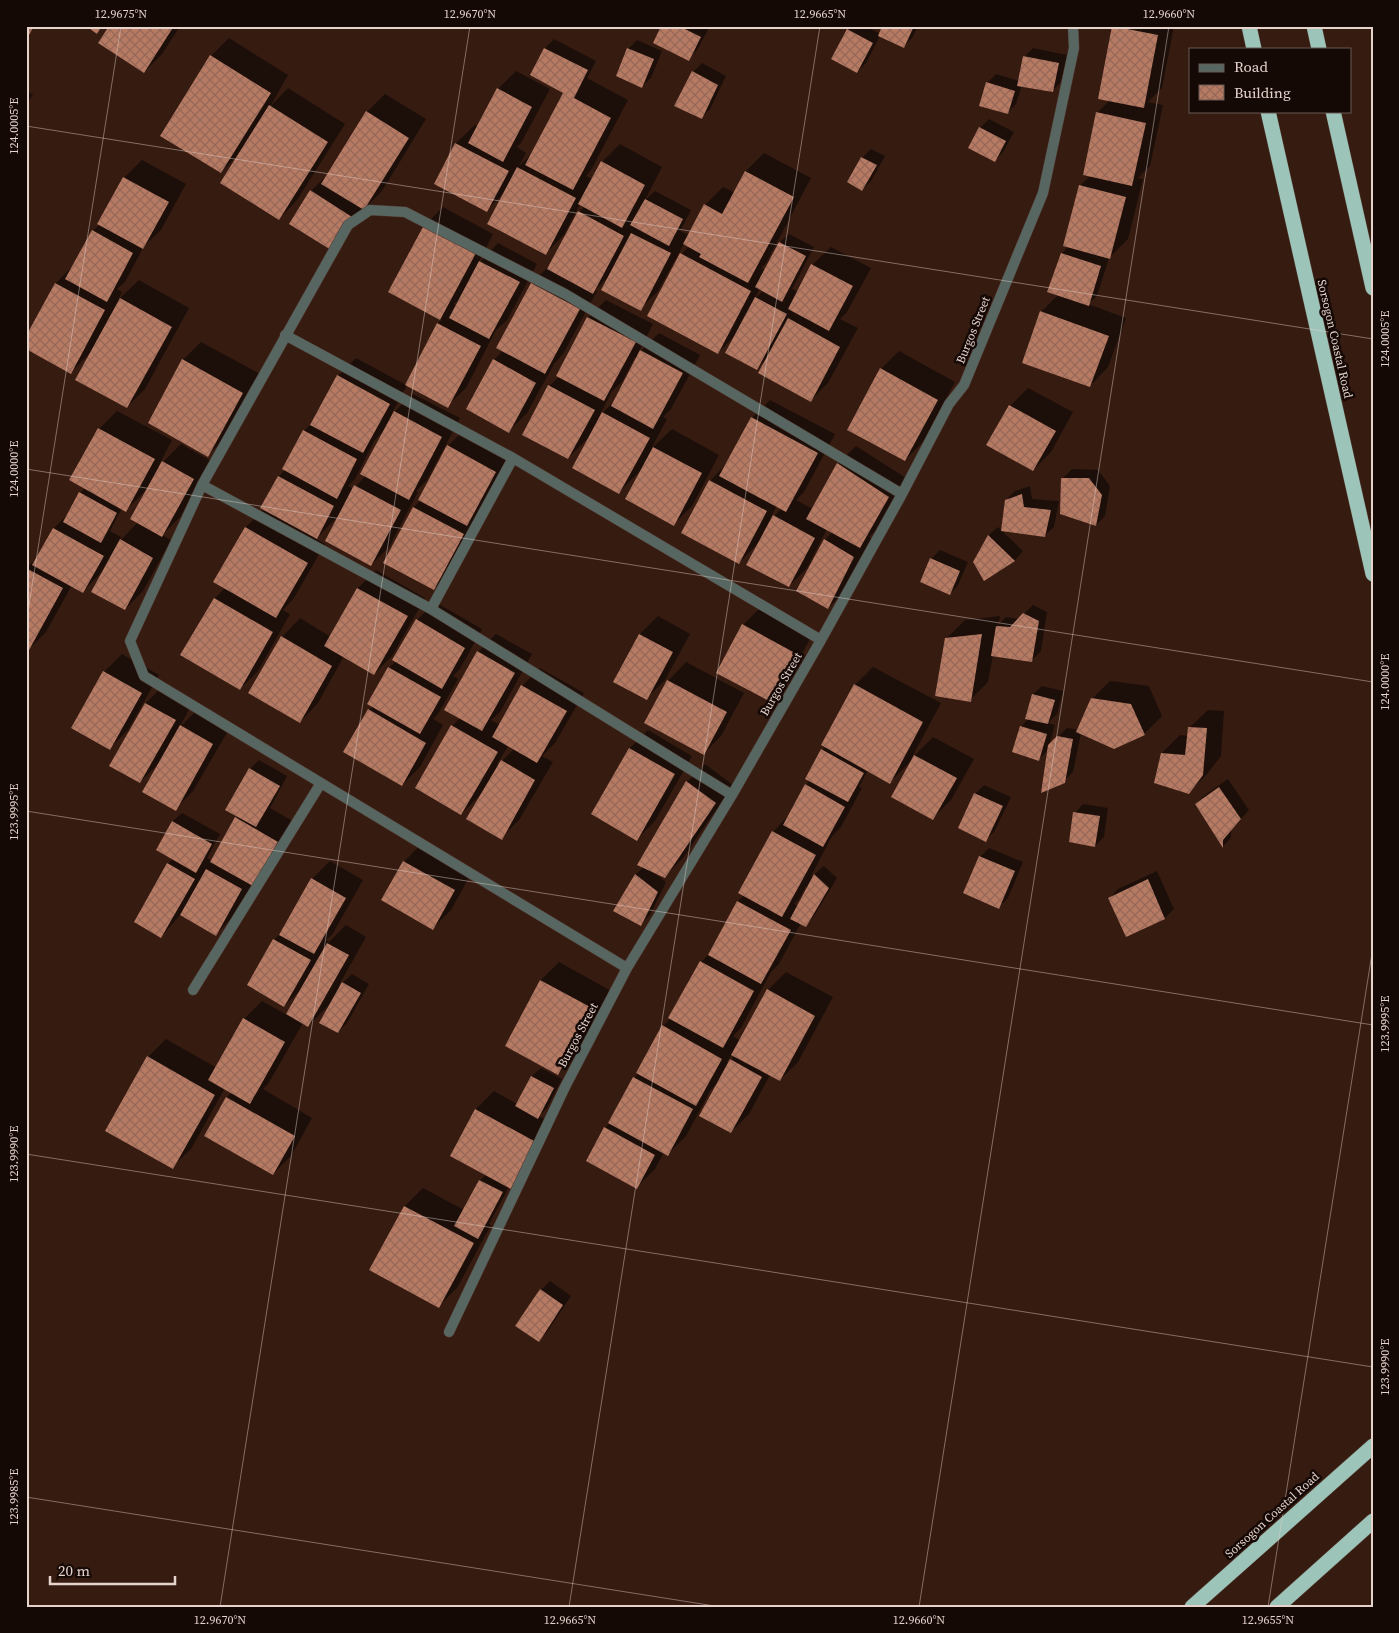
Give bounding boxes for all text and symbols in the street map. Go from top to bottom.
text: 12.9675°N [95,6,147,22]
text: 12.9670°N [444,6,496,22]
text: 12.9665°N [794,6,846,22]
text: 12.9660°N [1143,6,1195,22]
legend [1189,48,1352,112]
text: Road [1234,56,1268,77]
text: Building [1234,82,1291,103]
text: 124.0005°E [6,98,22,154]
street label: Sorsogon Coastal Road [1314,278,1356,400]
street label: Burgos Street [952,294,994,366]
text: 124.0005°E [1377,311,1393,367]
text: 124.0000°E [6,441,22,497]
street label: Burgos Street [756,649,806,719]
text: 124.0000°E [1377,654,1393,710]
text: 123.9995°E [6,784,22,840]
text: 123.9995°E [1377,996,1393,1052]
street label: Burgos Street [554,1000,602,1070]
text: 123.9990°E [6,1126,22,1182]
text: 123.9990°E [1377,1339,1393,1395]
street label: Sorsogon Coastal Road [1222,1468,1323,1562]
text: 123.9985°E [6,1469,22,1525]
scale bar [50,1553,175,1585]
text: 20 m [58,1560,90,1581]
text: 12.9670°N [194,1612,246,1628]
text: 12.9665°N [544,1612,596,1628]
text: 12.9660°N [893,1612,945,1628]
text: 12.9655°N [1242,1612,1294,1628]

